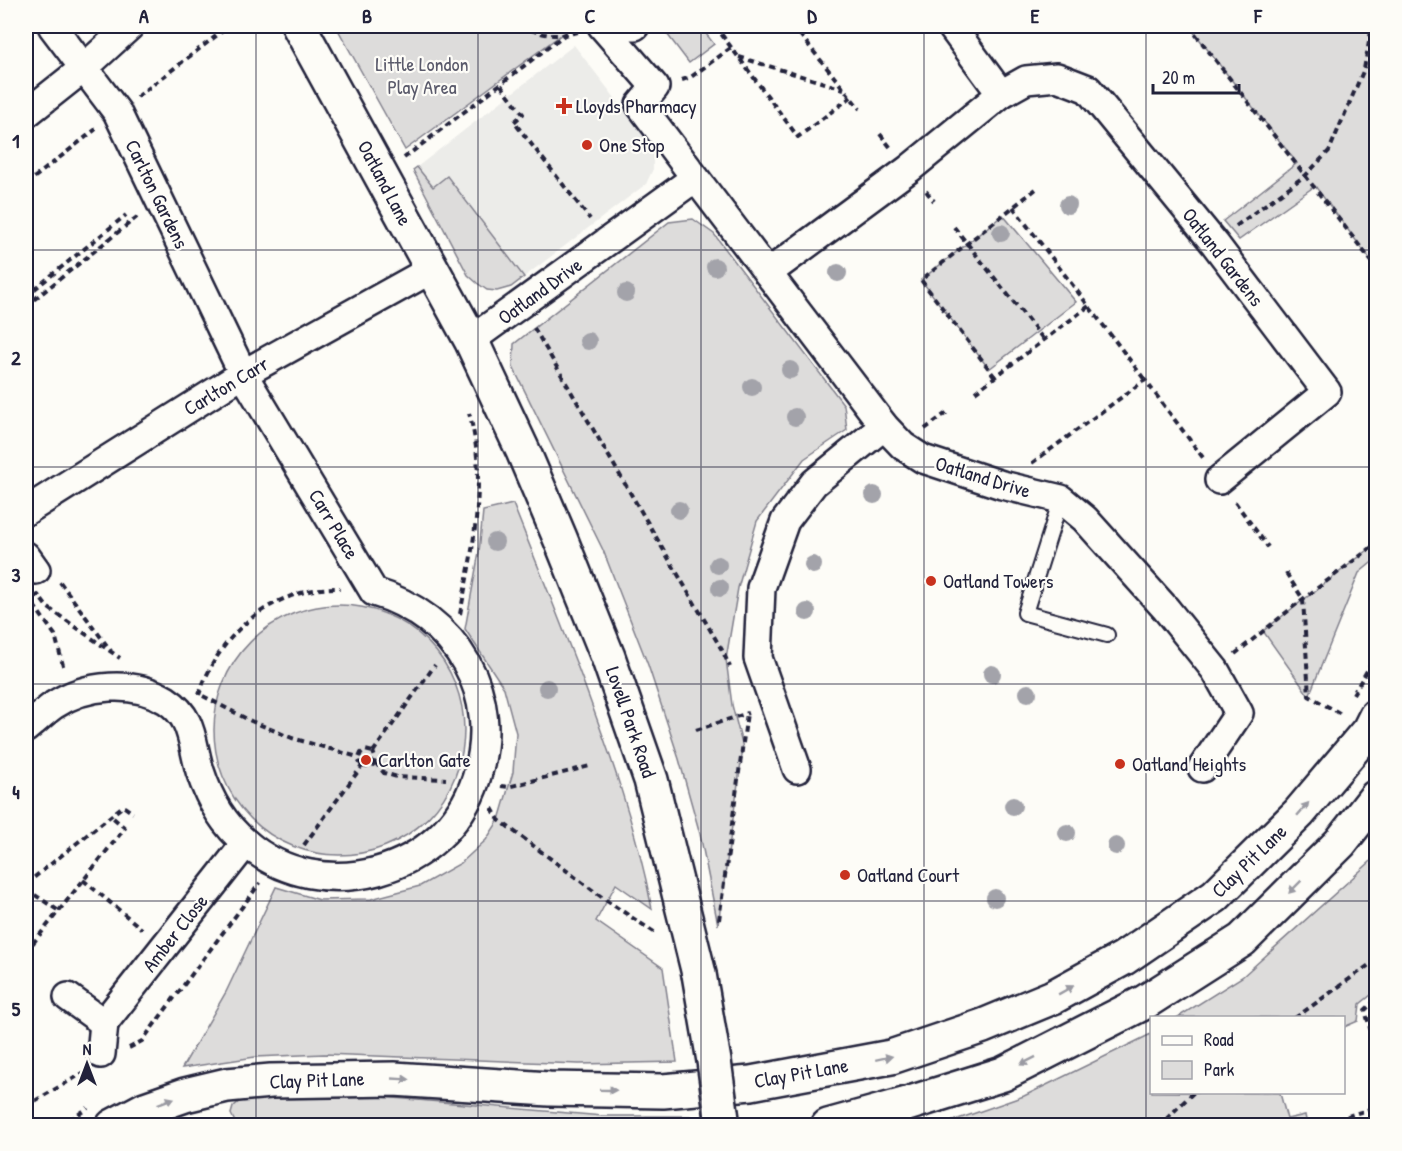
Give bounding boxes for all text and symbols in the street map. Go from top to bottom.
text: A [139,2,149,29]
text: B [362,2,372,29]
text: C [585,2,596,29]
text: D [807,2,817,29]
text: E [1031,2,1040,29]
text: F [1253,2,1263,29]
park label: Little London Play Area [376,50,469,100]
scale bar [1153,57,1238,95]
text: 20 m [1162,65,1195,90]
place label: Lloyds Pharmacy [576,92,697,119]
marker: Lloyds Pharmacy [557,99,571,113]
text: 1 [12,127,20,154]
place label: One Stop [599,131,665,158]
street label: Carlton Gardens [119,135,196,253]
street label: Oatland Lane [352,135,419,230]
marker: One Stop [580,138,594,152]
street label: Oatland Gardens [1176,202,1271,312]
street label: Oatland Drive [492,251,587,330]
text: 2 [11,344,21,371]
street label: Carlton Carr [178,349,273,422]
street label: Oatland Drive [932,449,1034,504]
street label: Carr Place [303,484,366,564]
text: 3 [12,561,21,588]
place label: Oatland Towers [943,567,1054,594]
marker: Oatland Towers [924,574,938,588]
street label: Lovell Park Road [600,663,663,781]
place label: Carlton Gate [378,746,471,773]
place label: Oatland Heights [1132,750,1246,777]
marker: Carlton Gate [359,753,373,767]
marker: Oatland Heights [1113,757,1127,771]
text: 4 [12,778,20,805]
one-way arrow [1296,802,1309,817]
street label: Clay Pit Lane [1205,818,1292,903]
place label: Oatland Court [857,861,960,888]
marker: Oatland Court [838,868,852,882]
one-way arrow [1289,880,1303,894]
street label: Amber Close [136,888,214,977]
one-way arrow [1058,985,1075,995]
text: 5 [12,995,21,1022]
legend [1150,1016,1345,1094]
text: Road [1204,1027,1234,1052]
north arrow [57,1034,117,1094]
text: N [83,1038,92,1060]
street label: Clay Pit Lane [752,1051,850,1094]
one-way arrow [874,1053,893,1062]
one-way arrow [1020,1057,1037,1066]
text: Park [1204,1057,1235,1082]
street label: Clay Pit Lane [269,1064,365,1095]
one-way arrow [391,1075,410,1084]
one-way arrow [598,1086,617,1095]
one-way arrow [157,1096,175,1106]

